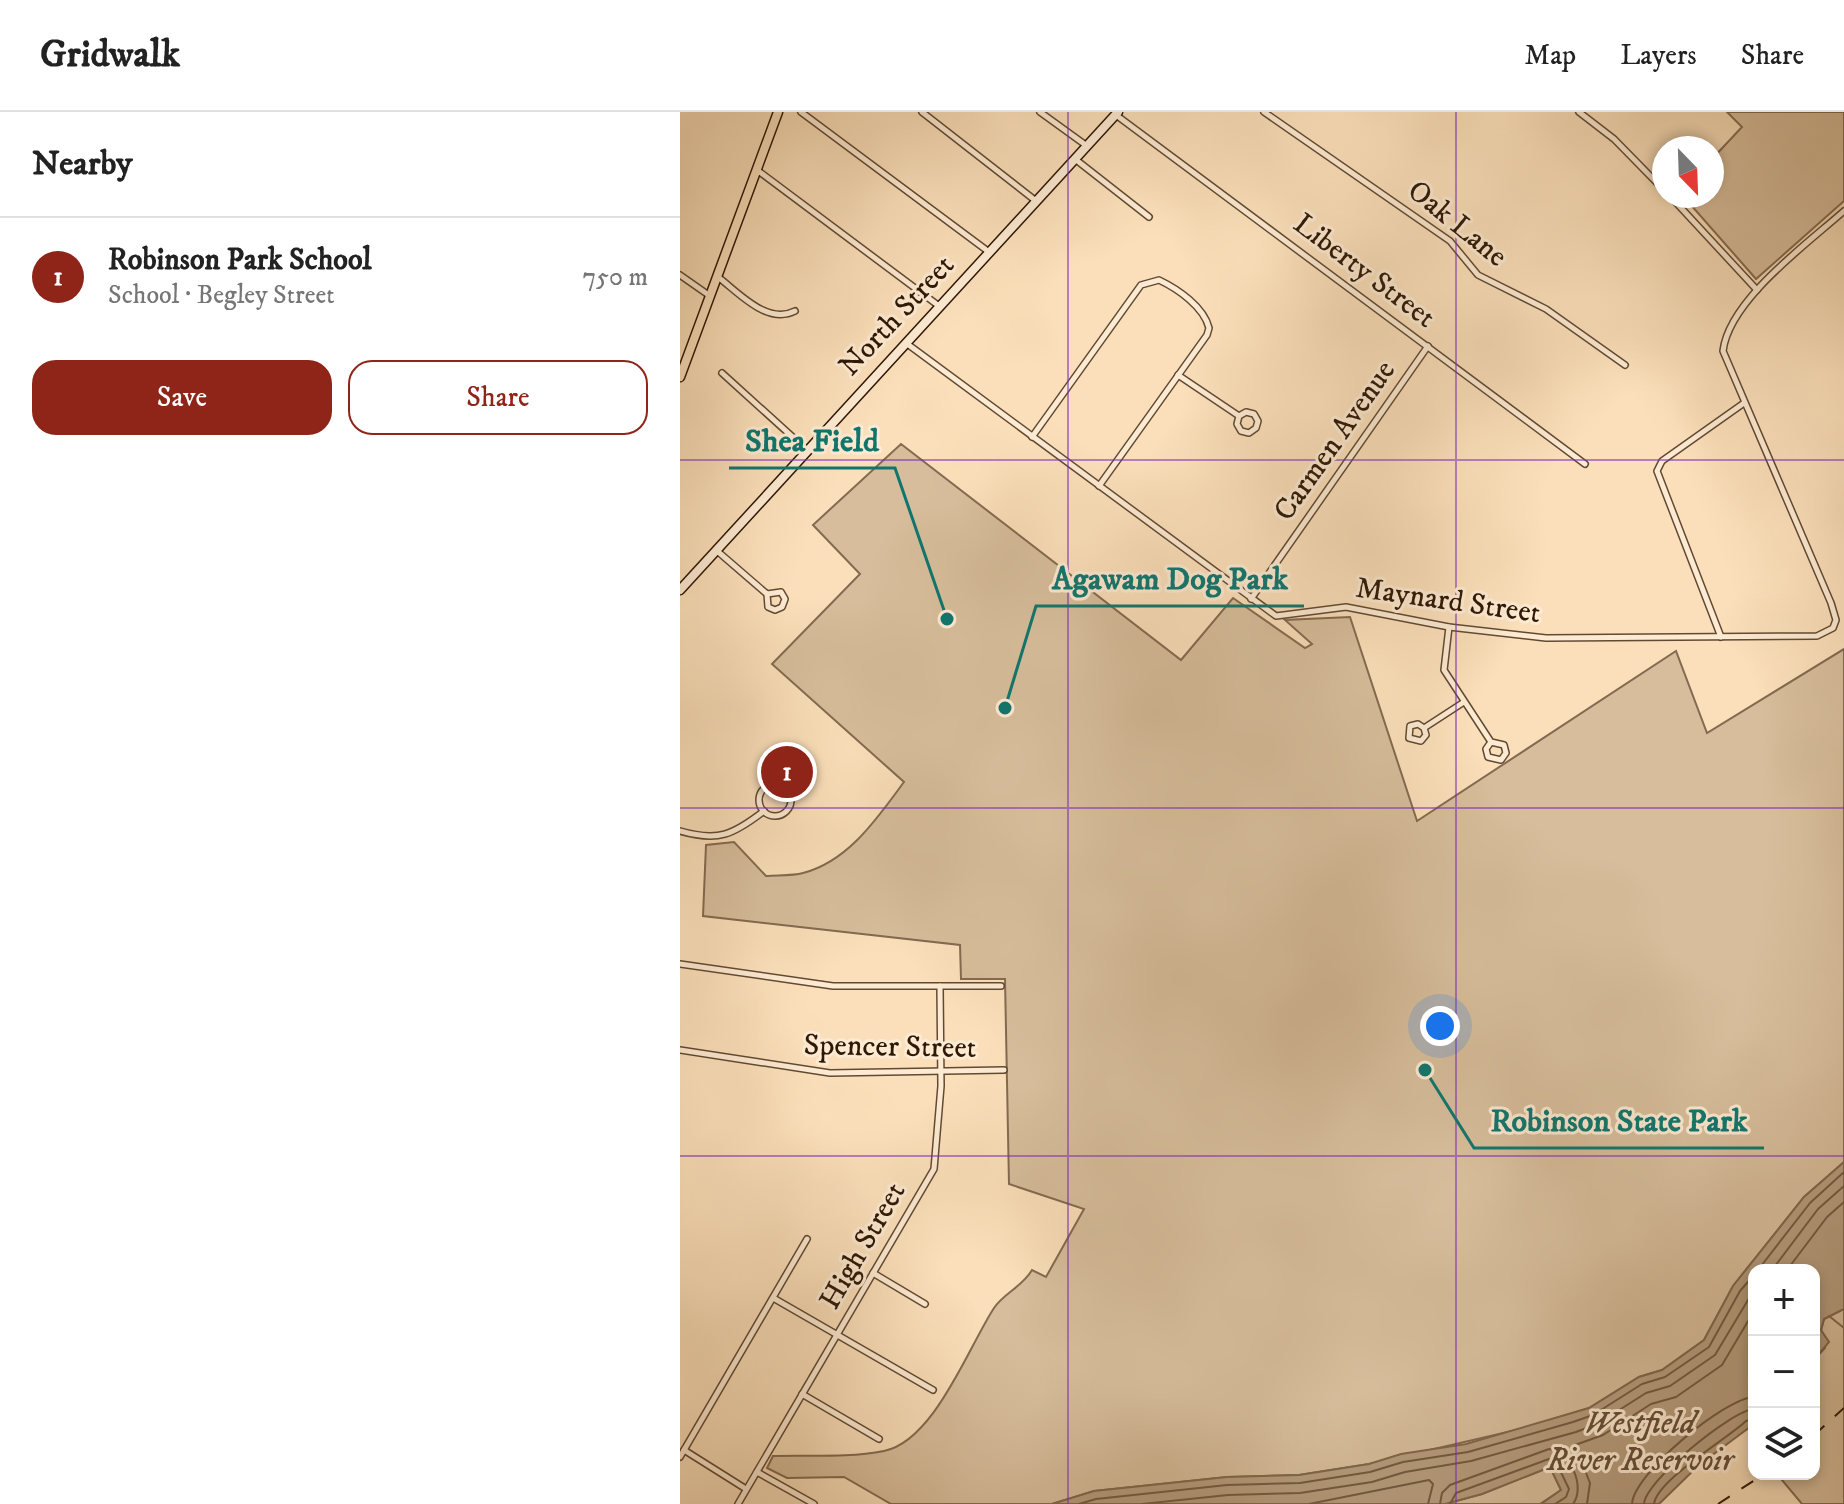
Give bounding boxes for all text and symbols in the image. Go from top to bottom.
text: Gridwalk [40,31,180,79]
text: Map [1525,38,1576,73]
text: Layers [1620,38,1697,73]
text: Share [1741,38,1804,73]
north arrow [1652,136,1724,208]
text: Nearby [32,143,133,185]
street label: Oak Lane [1400,173,1514,275]
street label: Liberty Street [1286,206,1442,336]
text: Robinson Park School [108,242,371,279]
street label: North Street [832,248,962,384]
text: 1 [53,261,63,294]
text: 750 m [582,261,648,294]
text: School · Begley Street [108,279,335,312]
street label: Carmen Avenue [1266,354,1404,528]
button: Save [32,360,332,435]
button: Share [348,360,648,435]
callout: Shea Field [729,412,895,468]
text: Shea Field [745,422,880,462]
callout: Agawam Dog Park [1036,550,1304,606]
text: Agawam Dog Park [1051,560,1289,600]
street label: Maynard Street [1353,570,1543,632]
pin: 1 [761,742,813,802]
your location [1420,1006,1460,1046]
street label: Spencer Street [803,1027,977,1067]
callout: Robinson State Park [1474,1092,1764,1148]
text: Robinson State Park [1490,1102,1749,1142]
street label: High Street [812,1176,914,1316]
map controls [1748,1264,1820,1480]
button: + [1748,1264,1820,1336]
button: − [1748,1336,1820,1408]
water label: Westfield River Reservoir [1546,1404,1736,1481]
button: layers [1748,1408,1820,1480]

